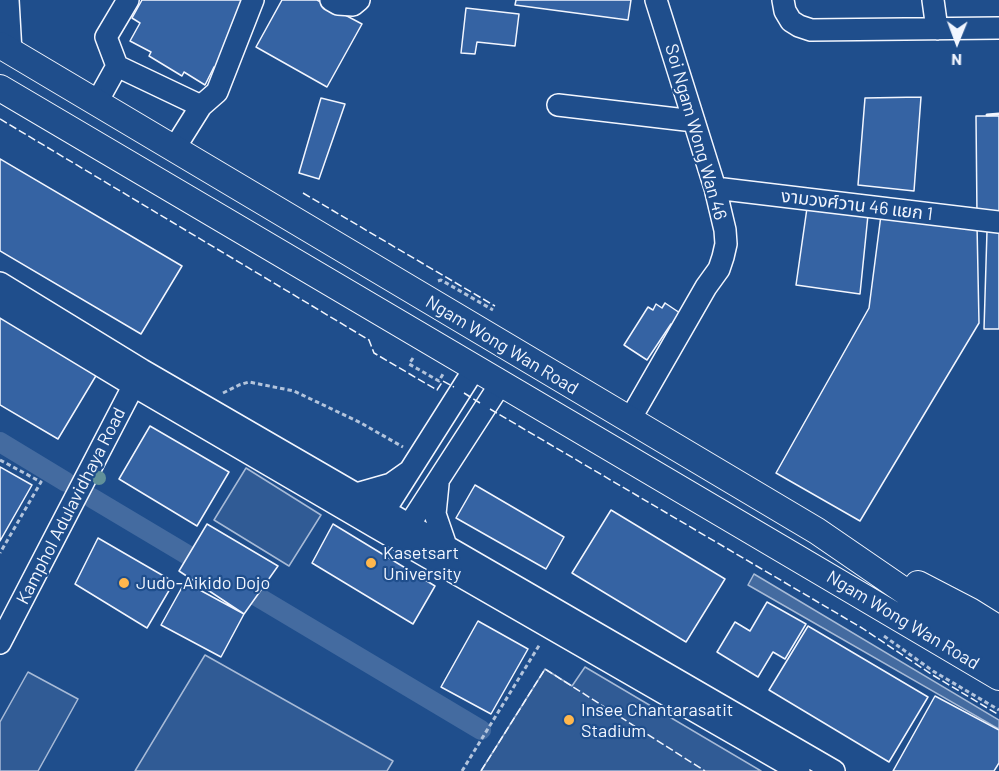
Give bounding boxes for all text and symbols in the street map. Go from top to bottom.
north arrow [927,12,987,72]
street label: Soi Ngam Wong Wan 46 [660,41,732,223]
text: N [951,51,962,70]
street label: งามวงศ์วาน 46 แยก 1 [780,185,934,225]
street label: Ngam Wong Wan Road [422,291,582,399]
street label: Kamphol Adulavidhaya Road [12,404,130,608]
place label: Kasetsart University [383,542,461,584]
marker: Kasetsart University [364,556,378,570]
street label: Ngam Wong Wan Road [823,566,983,674]
place label: Judo-Aikido Dojo [136,572,270,594]
marker: Judo-Aikido Dojo [117,576,131,590]
place label: Insee Chantarasatit Stadium [581,699,733,742]
marker: Insee Chantarasatit Stadium [562,713,576,727]

